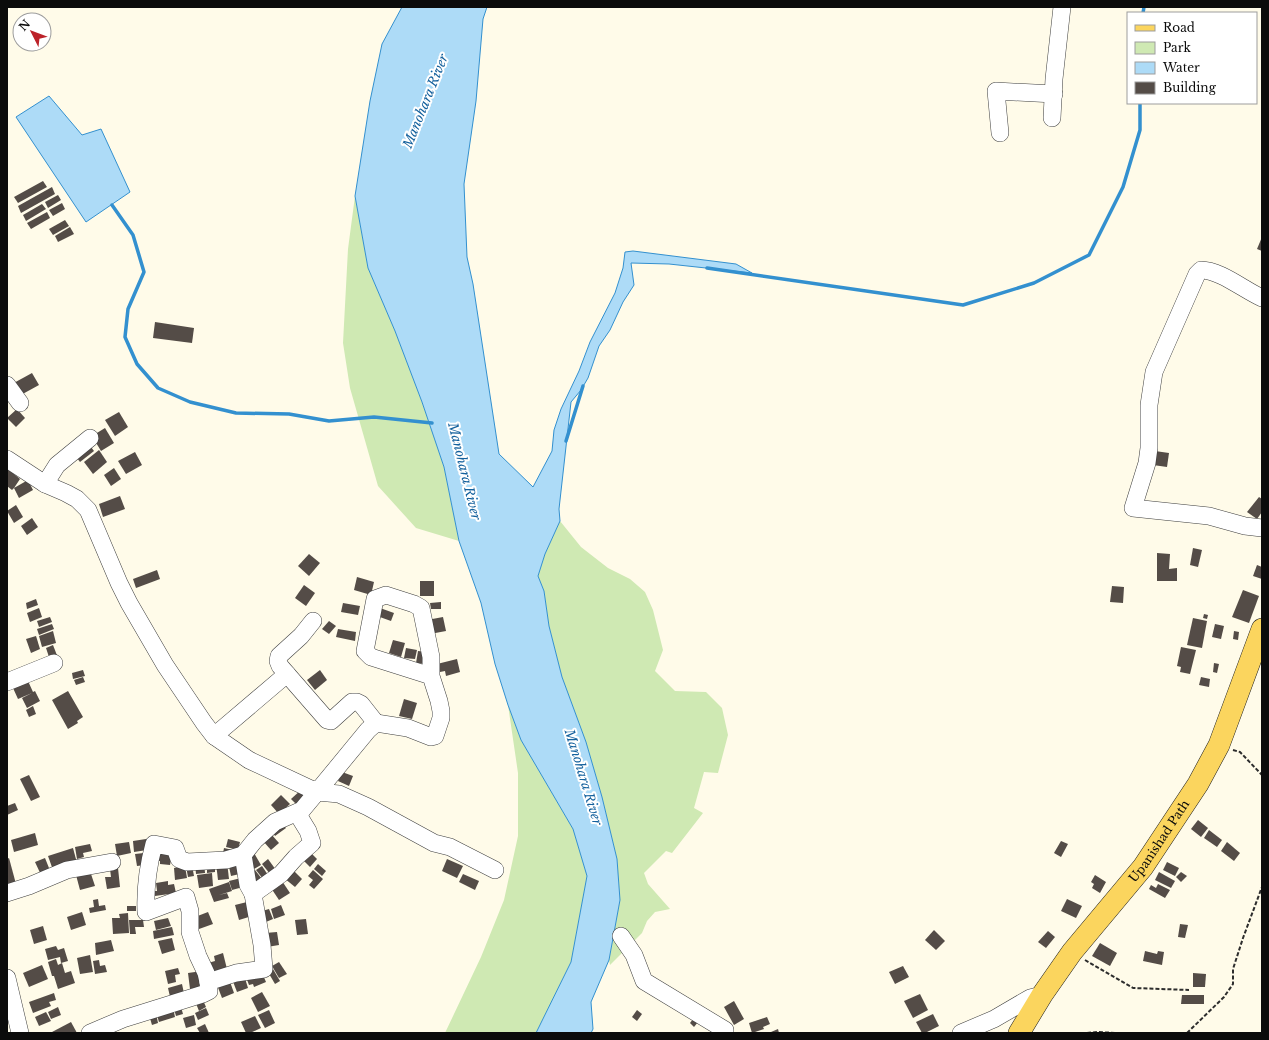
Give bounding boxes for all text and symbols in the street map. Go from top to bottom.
north arrow [12,12,52,52]
legend [1127,12,1257,104]
text: N [16,16,34,34]
text: Road [1163,20,1195,35]
text: Park [1163,40,1191,55]
water label: Manohara River [398,51,452,152]
text: Water [1162,60,1200,75]
text: Building [1163,80,1217,95]
water label: Manohara River [444,420,485,523]
water label: Manohara River [560,726,607,828]
street label: Upanishad Path [1125,797,1192,885]

